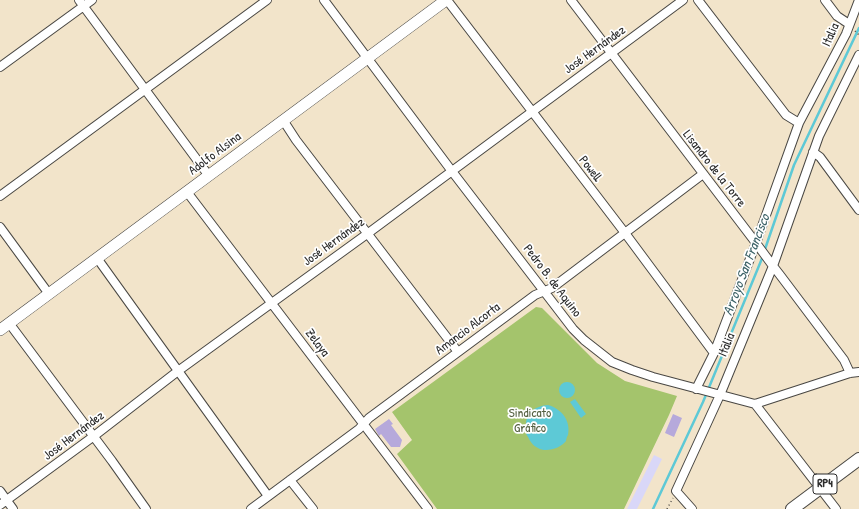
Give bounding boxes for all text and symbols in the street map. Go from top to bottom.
street label: Italia [819,21,843,49]
street label: José Hernández [561,22,629,78]
street label: Lisandro de la Torre [679,127,749,211]
street label: Adolfo Alsina [186,129,244,179]
street label: Powell [575,153,605,185]
water label: Arroyo San Francisco [720,212,774,318]
street label: José Hernández [300,214,368,270]
street label: Pedro B. de Aquino [520,242,584,320]
street label: Amancio Alcorta [433,300,503,358]
street label: Zelaya [301,326,333,360]
street label: Italia [715,331,739,359]
park label: Sindicato Gráfico [509,406,551,437]
street label: José Hernández [41,408,107,464]
road number: RP4 [813,474,837,494]

